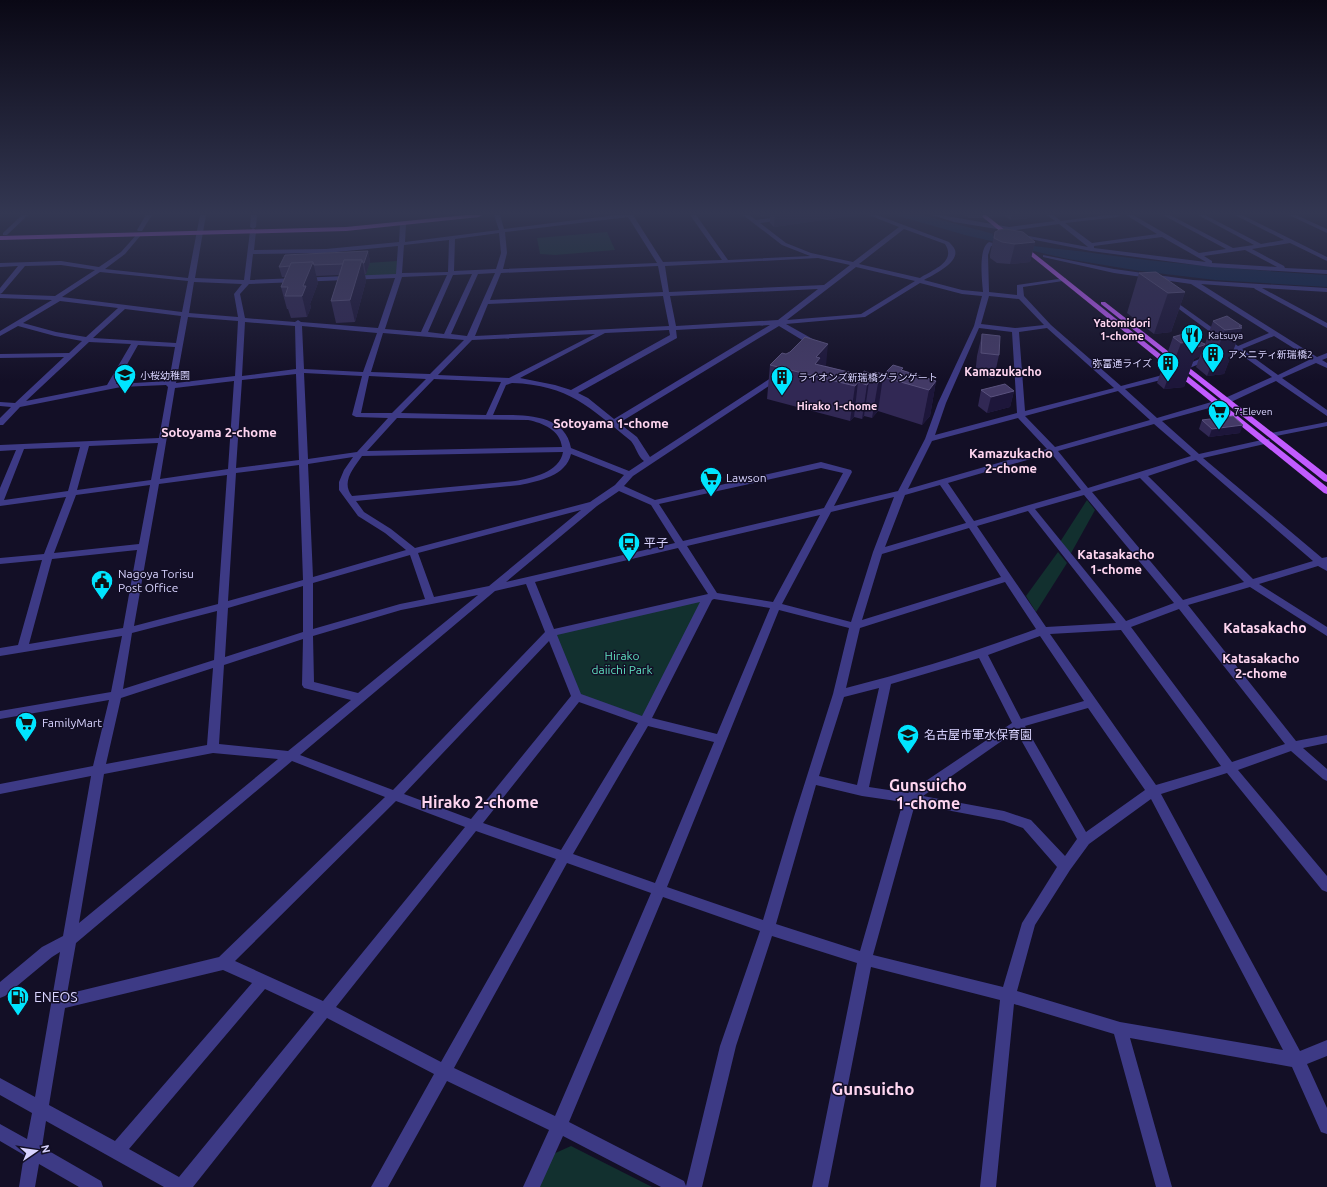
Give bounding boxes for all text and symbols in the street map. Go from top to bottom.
district label: Yatomidori 1-chome [1094,317,1150,342]
restaurant icon: Katsuya [1179,322,1205,355]
place label: Katsuya [1208,330,1243,341]
building icon: アメニティ新瑞橋2 [1200,341,1226,374]
place label: アメニティ新瑞橋2 [1228,349,1313,360]
building icon: 弥富通ライズ [1155,350,1181,383]
place label: 弥富通ライズ [1092,358,1152,369]
school or university icon: 小桜幼稚園 [112,362,138,395]
building icon: ライオンズ新瑞橋グランゲート [769,364,795,397]
district label: Kamazukacho [964,365,1042,378]
place label: 小桜幼稚園 [140,370,190,381]
place label: ライオンズ新瑞橋グランゲート [798,372,938,383]
supermarket icon: 7-Eleven [1206,398,1232,431]
district label: Hirako 1-chome [797,400,877,412]
place label: 7-Eleven [1234,406,1272,417]
district label: Sotoyama 1-chome [553,416,669,430]
district label: Sotoyama 2-chome [161,425,277,439]
district label: Kamazukacho 2-chome [969,446,1053,475]
supermarket icon: Lawson [698,465,724,498]
place label: Lawson [726,471,767,484]
bus stop icon: 平子 [616,530,642,563]
place label: 平子 [644,536,668,549]
district label: Katasakacho 1-chome [1077,547,1155,576]
place label: Nagoya Torisu Post Office [118,567,194,594]
public building icon: Nagoya Torisu Post Office [89,568,115,601]
district label: Katasakacho [1223,620,1307,636]
park label: Hirako daiichi Park [592,649,652,676]
district label: Katasakacho 2-chome [1222,651,1300,680]
supermarket icon: FamilyMart [13,710,39,743]
place label: FamilyMart [42,716,102,729]
school or university icon: 名古屋市軍水保育園 [895,722,921,755]
place label: 名古屋市軍水保育園 [924,728,1032,741]
district label: Gunsuicho 1-chome [889,776,967,812]
district label: Hirako 2-chome [421,793,539,811]
fuel station icon: ENEOS [5,984,31,1017]
place label: ENEOS [34,989,78,1005]
district label: Gunsuicho [832,1079,914,1098]
north arrow [16,1131,56,1171]
text: N [39,1143,53,1154]

